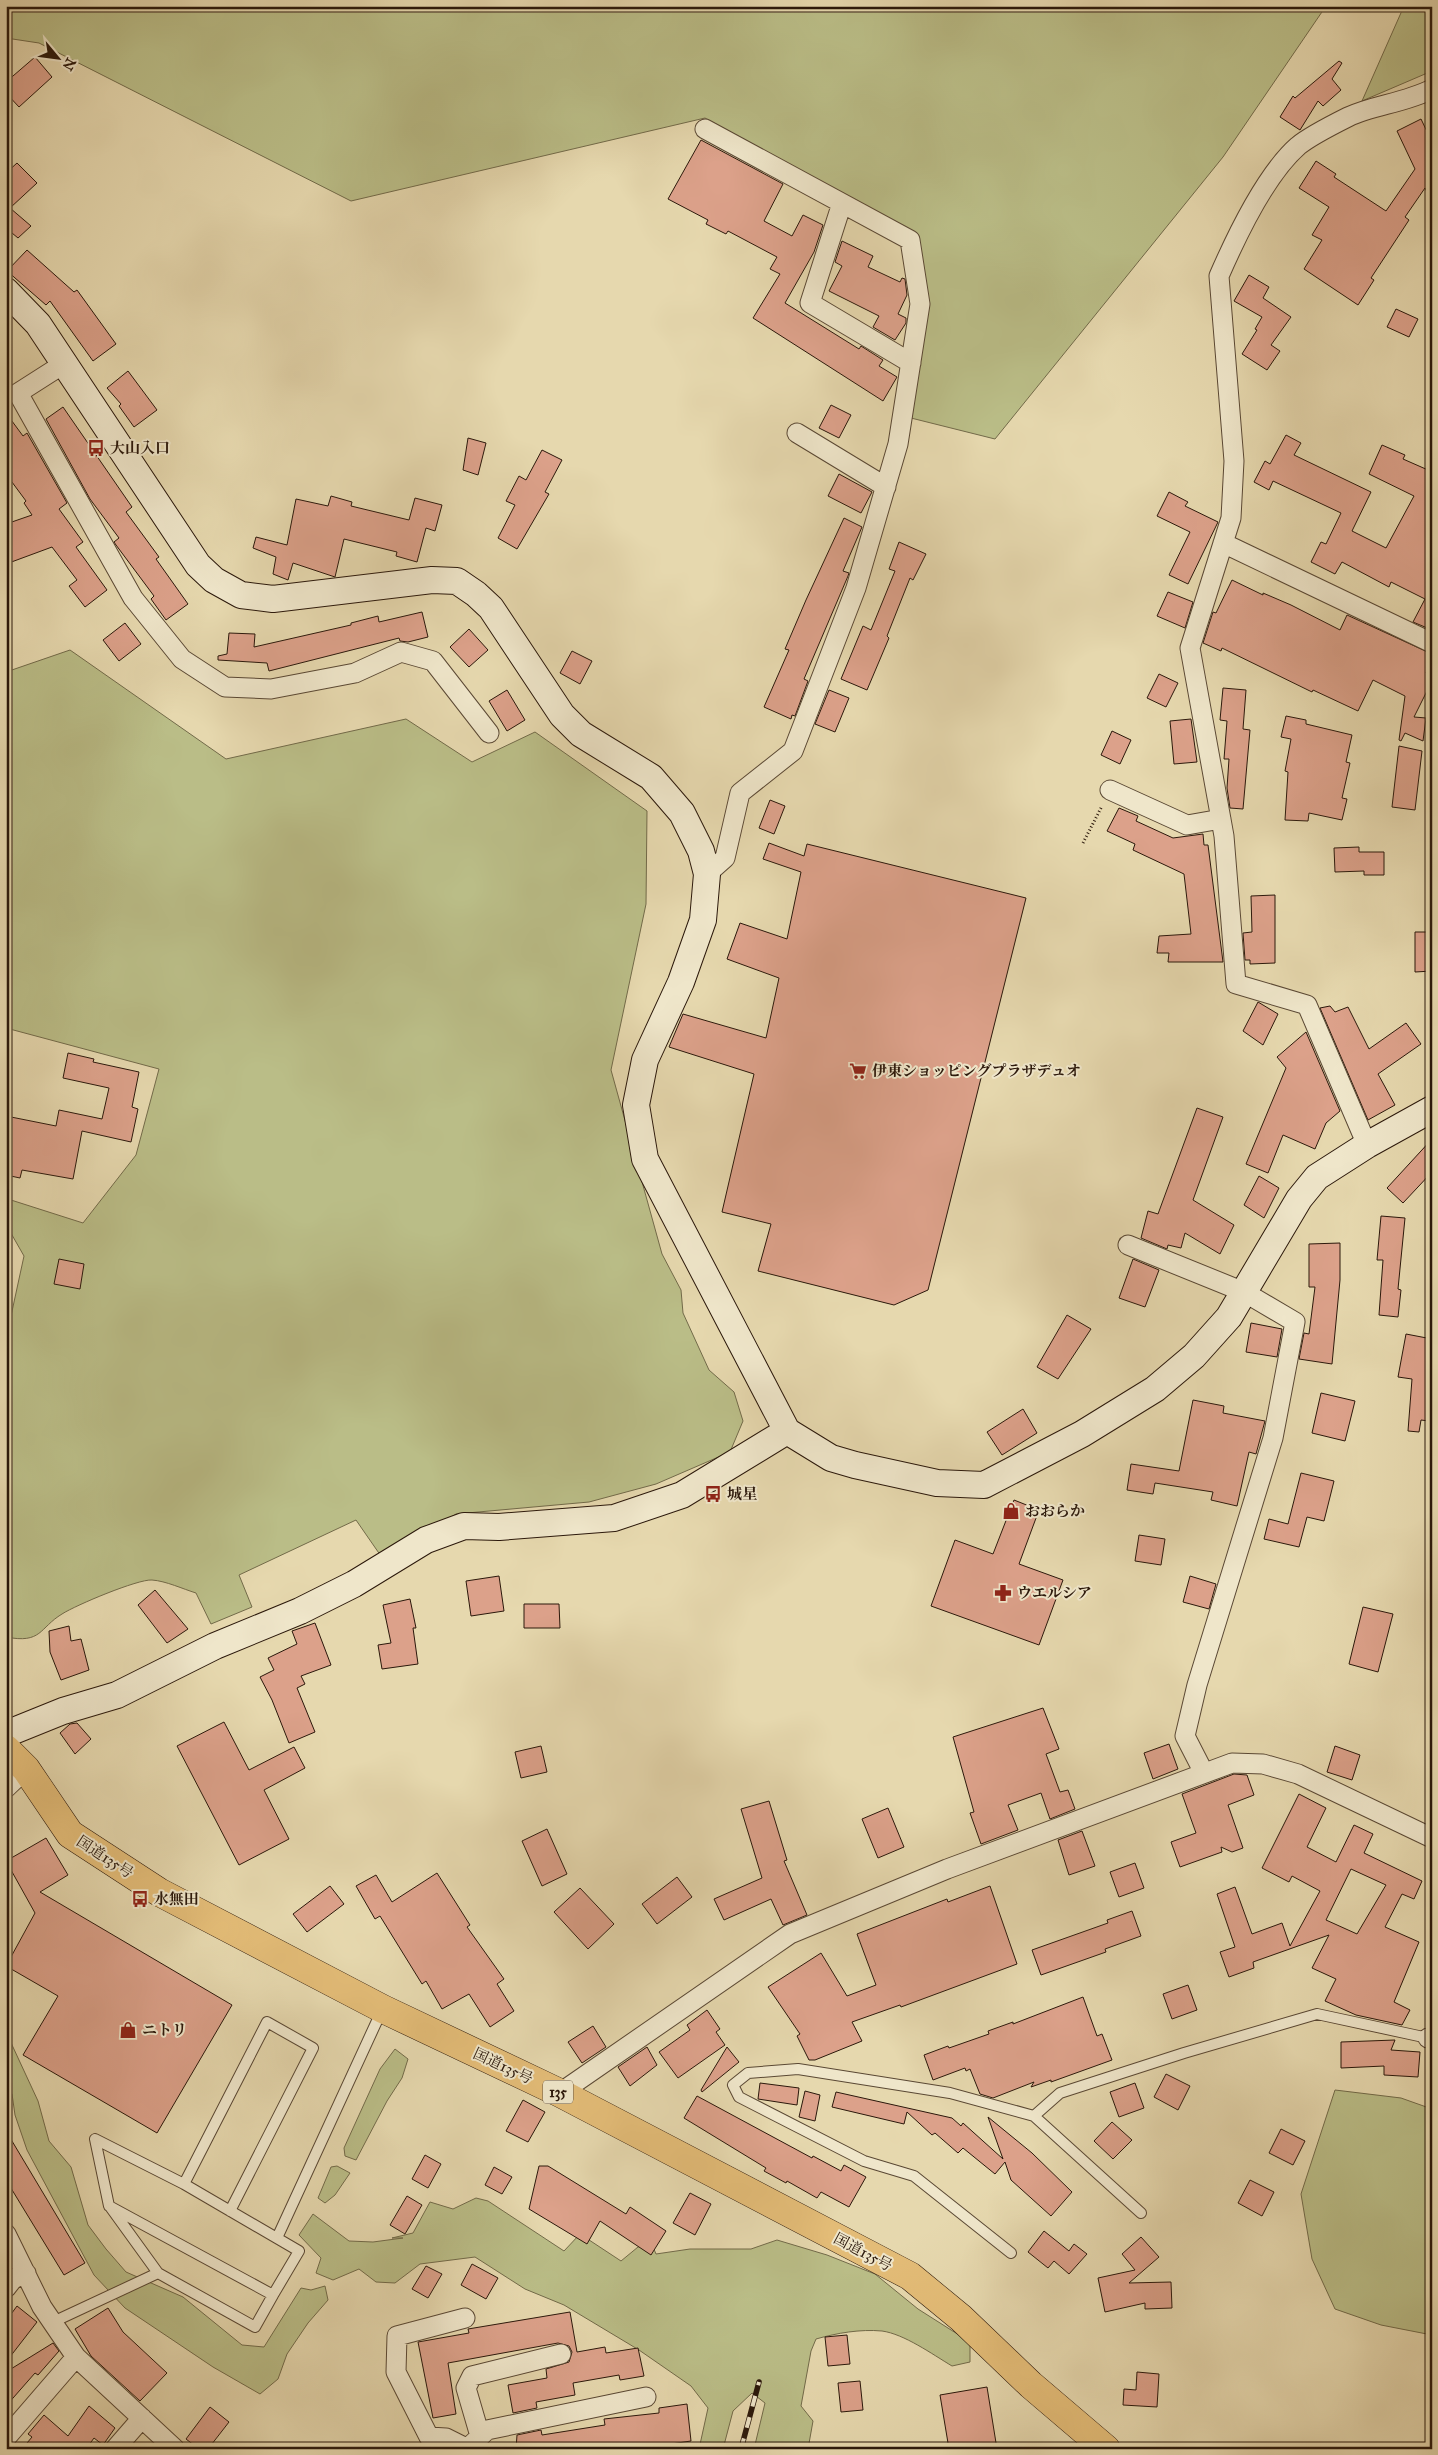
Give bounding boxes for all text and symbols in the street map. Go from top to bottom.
north arrow [32,32,82,82]
text: N [59,55,79,73]
bus stop icon: 大山入口 [86,438,106,458]
place label: 大山入口 [110,439,170,457]
supermarket icon: 伊東ショッピングプラザデュオ [848,1061,868,1081]
place label: 伊東ショッピングプラザデュオ [872,1062,1081,1080]
bus stop icon: 城星 [703,1484,723,1504]
place label: 城星 [727,1485,757,1503]
shop icon: おおらか [1001,1501,1021,1521]
place label: おおらか [1025,1502,1085,1520]
pharmacy icon: ウエルシア [993,1583,1013,1603]
place label: ウエルシア [1017,1584,1092,1602]
street label: 国道135号 [73,1832,137,1882]
bus stop icon: 水無田 [130,1889,150,1909]
place label: 水無田 [154,1890,199,1908]
shop icon: ニトリ [118,2020,138,2040]
place label: ニトリ [142,2021,187,2039]
street label: 国道135号 [470,2044,536,2088]
road number: 135 [543,2080,573,2104]
street label: 国道135号 [831,2229,895,2275]

